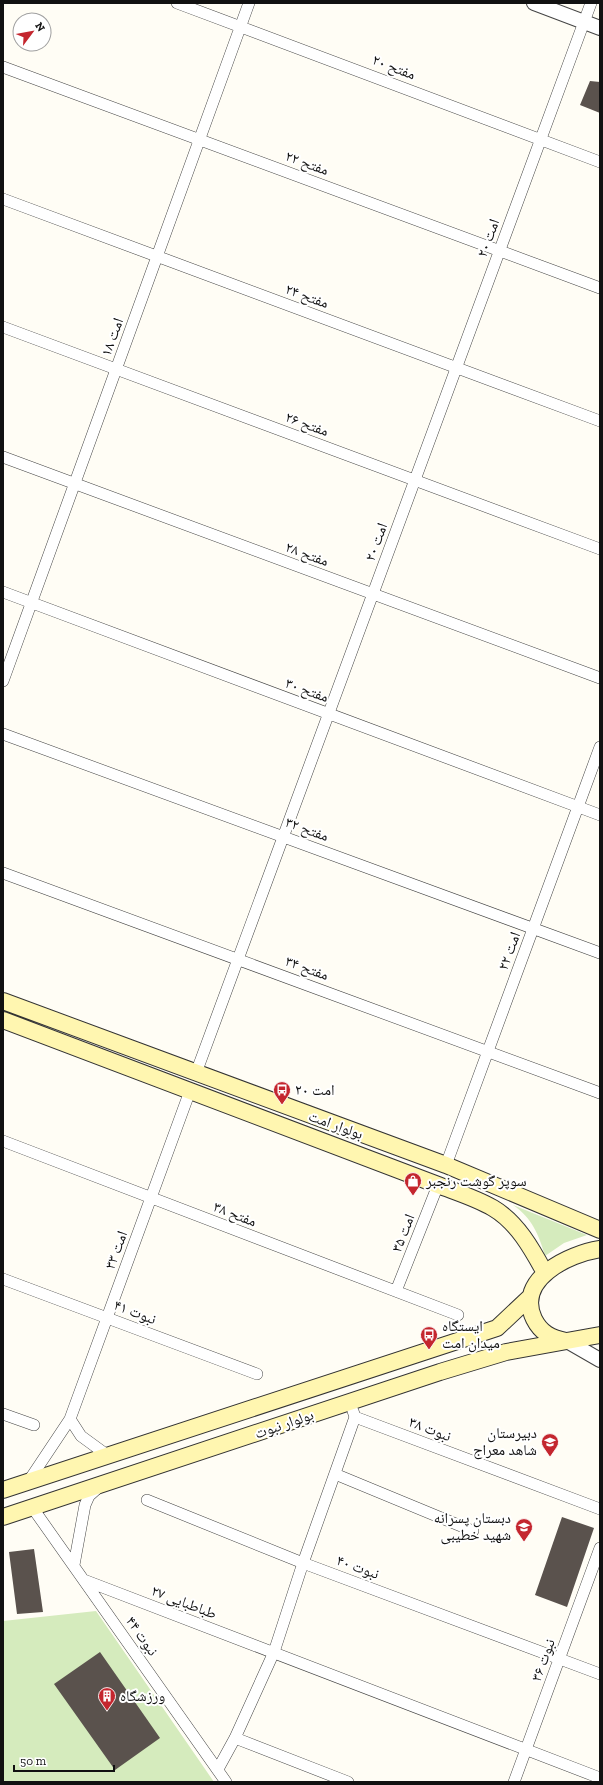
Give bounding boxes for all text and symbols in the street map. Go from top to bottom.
north arrow [12,12,52,52]
text: N [32,20,48,34]
street label: مفتح ۲۰ [369,51,418,84]
street label: مفتح ۲۲ [282,147,331,180]
street label: امت ۲۰ [473,216,503,260]
street label: مفتح ۲۴ [282,280,331,313]
street label: امت ۱۸ [97,315,127,359]
street label: مفتح ۲۶ [282,408,331,441]
street label: امت ۲۰ [361,520,391,564]
street label: مفتح ۲۸ [282,538,331,571]
street label: مفتح ۳۰ [282,674,331,707]
street label: مفتح ۳۲ [282,813,331,846]
street label: امت ۲۲ [494,929,524,973]
street label: مفتح ۳۴ [282,952,331,985]
bus stop icon: امت ۲۰ [272,1080,292,1105]
place label: امت ۲۰ [295,1081,335,1099]
street label: بولوار امت [306,1107,366,1143]
shop icon: سوپر گوشت رنجبر [403,1171,423,1196]
place label: سوپر گوشت رنجبر [425,1172,527,1190]
street label: مفتح ۳۸ [210,1198,259,1231]
street label: امت ۳۵ [388,1211,418,1255]
street label: امت ۳۳ [101,1228,131,1272]
street label: نبوت ۴۱ [111,1296,159,1328]
place label: ایستگاه میدان امت [442,1317,500,1353]
bus stop icon: ایستگاه میدان امت [419,1325,439,1350]
street label: بولوار نبوت [252,1406,316,1442]
street label: نبوت ۳۸ [406,1413,454,1445]
place label: دبیرستان شاهد معراج [473,1424,537,1460]
school or university icon: دبیرستان شاهد معراج [540,1432,560,1457]
place label: دبستان پسرانه شهید خطیبی [434,1509,511,1545]
school or university icon: دبستان پسرانه شهید خطیبی [514,1517,534,1542]
street label: نبوت ۴۰ [334,1551,382,1583]
street label: طباطبایی ۲۷ [148,1581,219,1624]
street label: نبوت ۴۴ [122,1613,162,1659]
street label: نبوت ۳۶ [527,1636,559,1684]
building icon: ورزشگاه [97,1686,117,1711]
place label: ورزشگاه [120,1687,165,1705]
scale bar [14,1747,114,1773]
text: 50 m [20,1754,47,1768]

